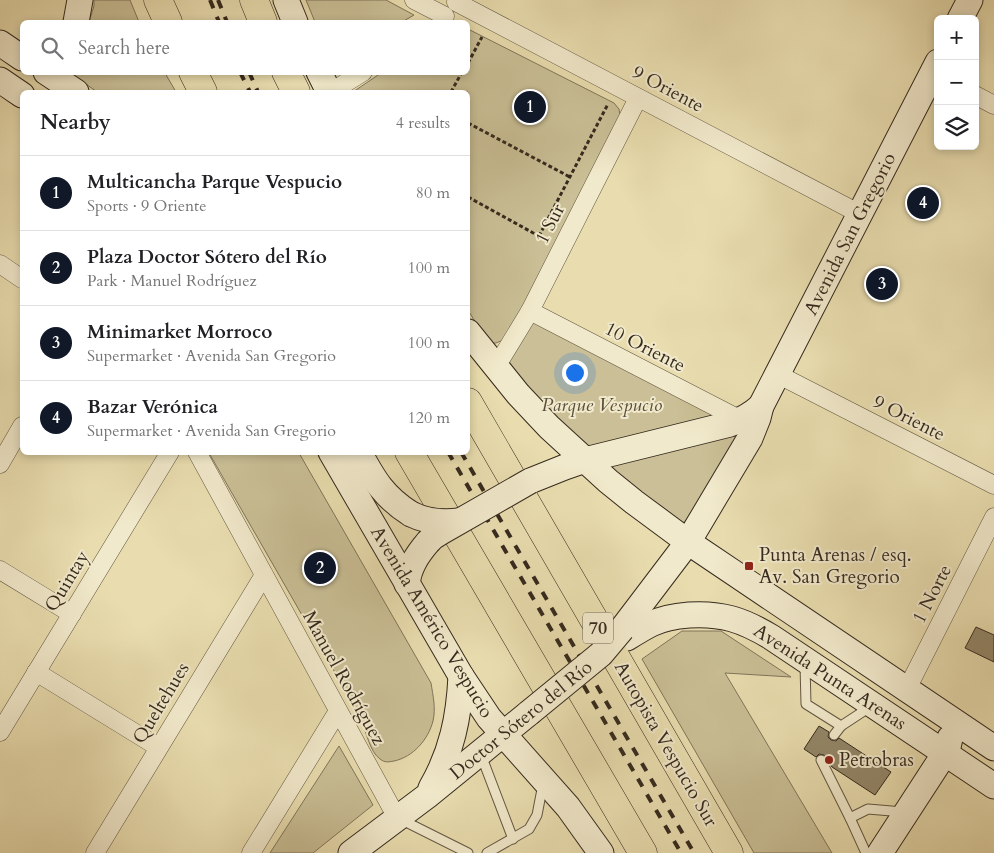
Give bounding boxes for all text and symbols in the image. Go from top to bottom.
map controls [934,15,979,150]
button: + [934,15,979,60]
search box [20,20,470,75]
icon: search [38,34,66,62]
text: Search here [78,35,170,61]
street label: 9 Oriente [628,59,708,119]
button: − [934,60,979,105]
pin: 1 [514,88,546,126]
button: layers [934,105,979,150]
text: Nearby [40,108,111,137]
text: 4 results [396,112,450,134]
street label: Avenida San Gregorio [798,148,902,320]
text: Multicancha Parque Vespucio [87,169,342,195]
text: 1 [52,182,60,204]
text: 80 m [416,182,450,204]
pin: 4 [907,184,939,222]
text: Sports · 9 Oriente [87,195,206,217]
street label: 1 Sur [529,199,571,248]
text: Plaza Doctor Sótero del Río [87,244,327,270]
text: 2 [52,257,60,279]
text: 100 m [408,257,450,279]
pin: 3 [866,265,898,303]
text: Park · Manuel Rodríguez [87,270,257,292]
street label: 10 Oriente [600,316,690,378]
text: Minimarket Morroco [87,319,272,345]
text: 3 [52,332,60,354]
text: 100 m [408,332,450,354]
text: Supermarket · Avenida San Gregorio [87,345,336,367]
your location [562,360,588,386]
street label: 9 Oriente [869,389,949,447]
park label: Parque Vespucio [542,392,663,418]
text: Bazar Verónica [87,394,218,420]
text: 4 [52,407,60,429]
text: 120 m [408,407,450,429]
text: Supermarket · Avenida San Gregorio [87,420,336,442]
street label: Avenida Américo Vespucio [364,521,500,723]
place label: Punta Arenas / esq. Av. San Gregorio [759,542,912,590]
street label: Quintay [39,545,95,617]
pin: 2 [304,549,336,587]
marker: Punta Arenas / esq. Av. San Gregorio [743,560,755,572]
street label: 1 Norte [906,560,958,628]
street label: Manuel Rodríguez [296,606,392,750]
road number: 70 [583,612,613,644]
street label: Avenida Punta Arenas [748,618,912,736]
street label: Doctor Sótero del Río [444,654,598,786]
street label: Autopista Vespucio Sur [608,656,724,832]
street label: Queltehues [126,657,196,749]
place label: Petrobras [839,747,914,773]
marker: Petrobras [823,754,835,766]

